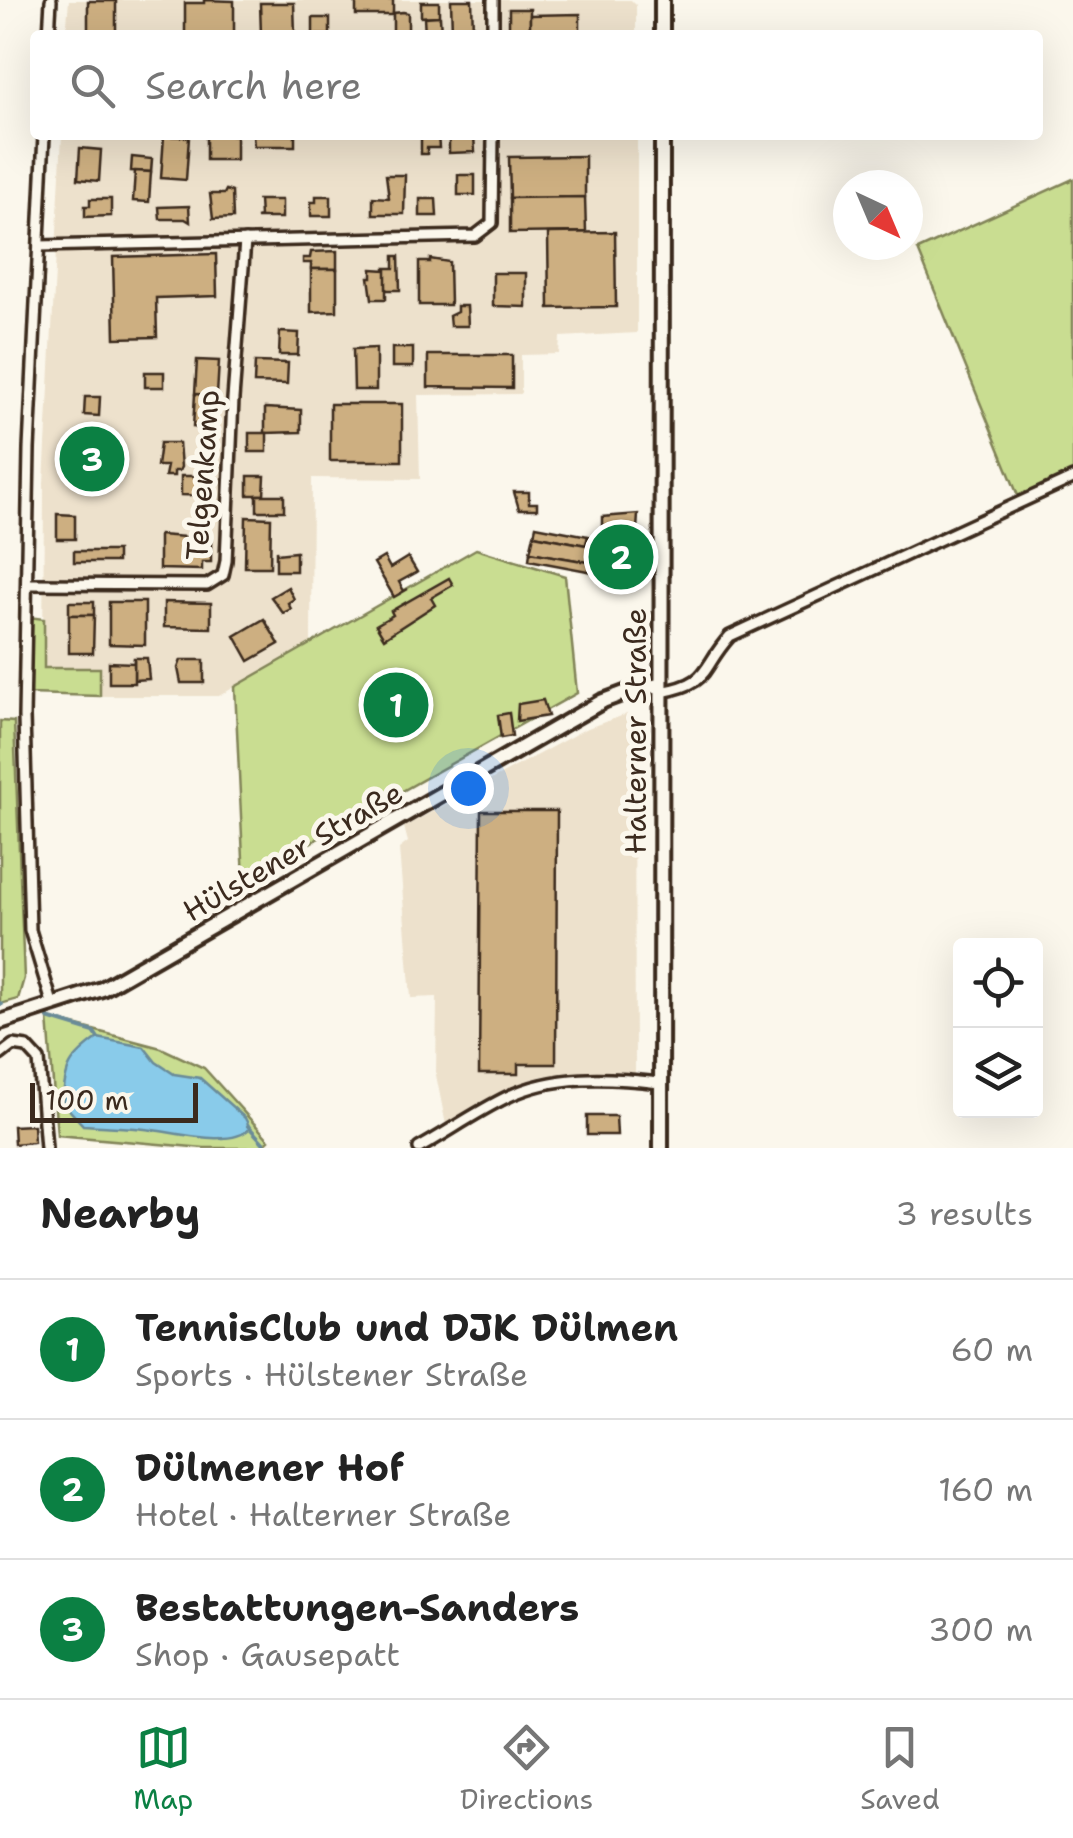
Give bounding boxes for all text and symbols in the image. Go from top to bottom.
search box [30,30,1043,140]
icon: search [65,58,120,113]
text: Search here [145,60,362,111]
north arrow [833,170,923,260]
street label: Telgenkamp [176,388,229,562]
pin: 3 [59,422,124,496]
pin: 2 [588,520,654,594]
street label: Halterner Straße [615,608,656,854]
pin: 1 [364,668,428,742]
your location [443,763,494,814]
street label: Hülstener Straße [175,772,410,931]
map controls [953,938,1043,1118]
button: locate [953,938,1043,1028]
button: layers [953,1028,1043,1118]
scale bar [30,1078,198,1122]
text: 100 m [45,1081,129,1119]
text: Nearby [40,1185,200,1241]
text: 3 results [896,1192,1033,1235]
text: TennisClub und DJK Dülmen [135,1302,678,1353]
text: 1 [65,1328,80,1371]
text: 60 m [951,1328,1033,1371]
text: Sports · Hülstener Straße [135,1353,528,1396]
text: Dülmener Hof [135,1442,404,1493]
text: 2 [61,1468,84,1511]
text: 160 m [938,1468,1033,1511]
text: Hotel · Halterner Straße [135,1493,511,1536]
text: Bestattungen-Sanders [135,1582,579,1633]
text: 3 [61,1608,84,1651]
text: 300 m [928,1608,1033,1651]
text: Shop · Gausepatt [135,1633,400,1676]
tab: Map [133,1720,193,1818]
tab: Directions [460,1720,593,1818]
tab: Saved [860,1720,940,1818]

